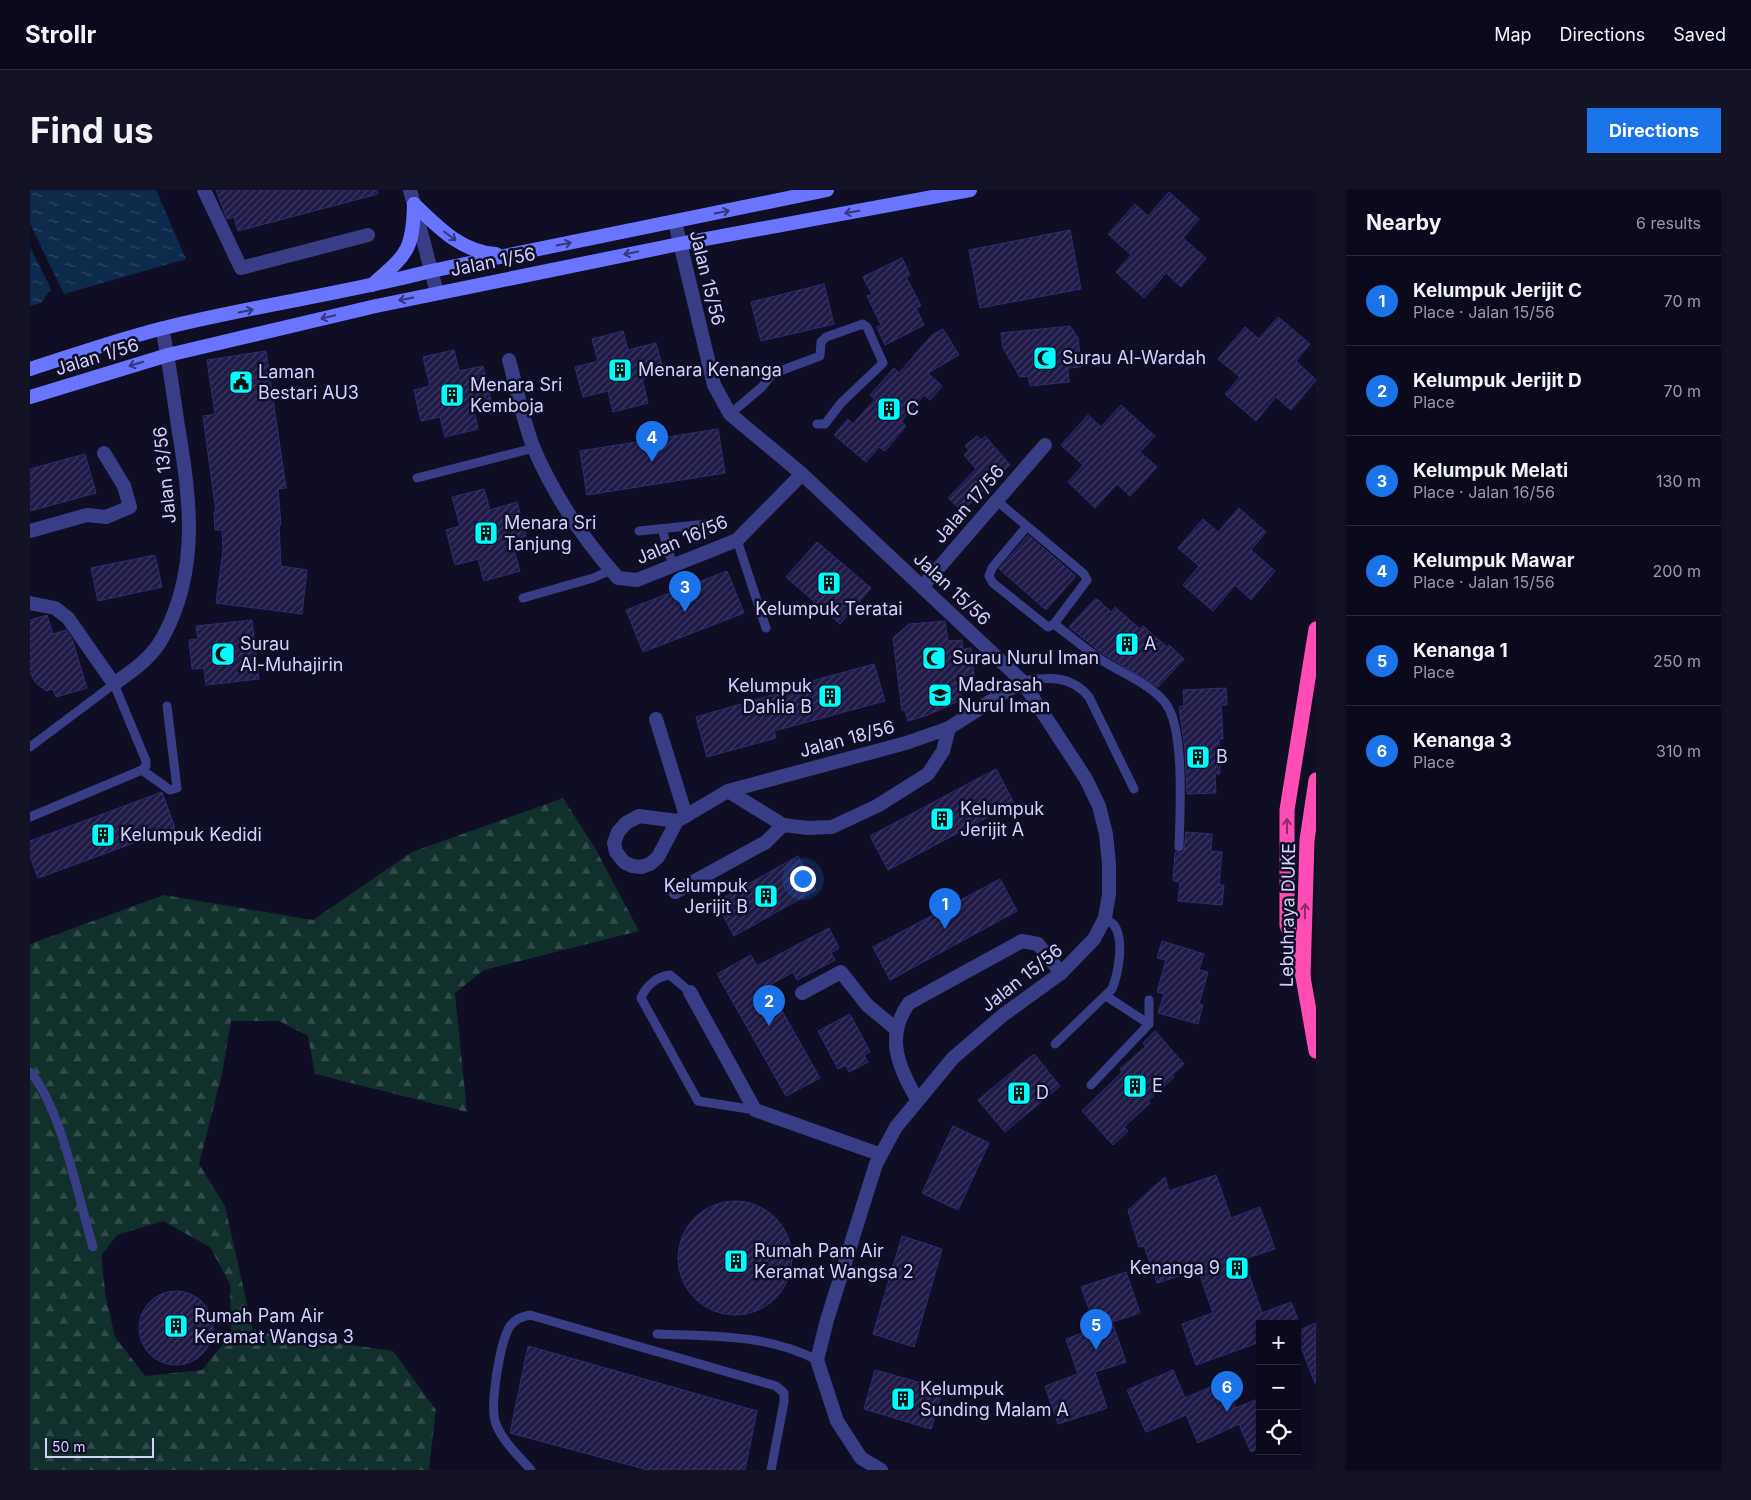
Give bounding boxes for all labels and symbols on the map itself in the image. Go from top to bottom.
one-way arrow [714,207,730,216]
one-way arrow [845,207,861,217]
street label: Jalan 15/56 [686,228,729,328]
one-way arrow [443,231,456,242]
one-way arrow [556,239,572,248]
street label: Jalan 1/56 [448,243,537,280]
one-way arrow [623,249,639,259]
one-way arrow [399,295,415,305]
one-way arrow [237,305,253,315]
one-way arrow [321,313,337,322]
street label: Jalan 1/56 [52,334,141,379]
mosque icon: Surau Al-Wardah [1032,345,1058,371]
place label: Surau Al-Wardah [1062,347,1206,368]
building icon: Menara Kenanga [607,357,633,383]
place label: Menara Kenanga [638,359,782,380]
one-way arrow [129,360,145,370]
place label: Laman Bestari AU3 [258,361,359,403]
public building icon: Laman Bestari AU3 [228,369,254,395]
place label: Menara Sri Kemboja [470,374,562,416]
building icon: Menara Sri Kemboja [439,382,465,408]
building icon: C [876,396,902,422]
place label: C [906,398,919,419]
pin: 4 [636,421,668,462]
street label: Jalan 13/56 [149,425,180,525]
street label: Jalan 17/56 [929,460,1008,547]
street label: Jalan 16/56 [633,511,731,568]
place label: Menara Sri Tanjung [504,512,596,554]
building icon: Menara Sri Tanjung [473,520,499,546]
street label: Jalan 15/56 [910,548,995,630]
building icon: Kelumpuk Teratai [816,570,842,596]
pin: 3 [669,571,701,612]
place label: Kelumpuk Teratai [755,598,903,619]
building icon: A [1114,631,1140,657]
place label: Surau Al-Muhajirin [240,633,343,675]
place label: A [1144,633,1156,654]
mosque icon: Surau Al-Muhajirin [210,641,236,667]
mosque icon: Surau Nurul Iman [921,645,947,671]
place label: Surau Nurul Iman [952,647,1099,668]
place label: Madrasah Nurul Iman [958,674,1050,716]
place label: Kelumpuk Dahlia B [728,675,812,717]
school or university icon: Madrasah Nurul Iman [927,682,953,708]
building icon: Kelumpuk Dahlia B [817,683,843,709]
street label: Jalan 18/56 [797,716,897,761]
building icon: B [1185,744,1211,770]
place label: B [1216,746,1228,767]
place label: Kelumpuk Jerijit A [960,798,1044,840]
building icon: Kelumpuk Jerijit A [929,806,955,832]
one-way arrow [1282,818,1292,834]
building icon: Kelumpuk Kedidi [90,822,116,848]
place label: Kelumpuk Kedidi [120,824,262,845]
street label: Lebuhraya DUKE [1276,843,1299,987]
your location [790,866,816,892]
place label: Kelumpuk Jerijit B [664,875,748,917]
building icon: Kelumpuk Jerijit B [753,883,779,909]
pin: 1 [929,888,961,929]
one-way arrow [1300,903,1309,919]
street label: Jalan 15/56 [977,939,1067,1016]
pin: 2 [753,985,785,1026]
building icon: E [1122,1073,1148,1099]
place label: E [1152,1075,1163,1096]
building icon: D [1006,1080,1032,1106]
place label: D [1036,1082,1049,1103]
place label: Rumah Pam Air Keramat Wangsa 2 [754,1240,914,1282]
building icon: Rumah Pam Air Keramat Wangsa 2 [723,1248,749,1274]
building icon: Kenanga 9 [1224,1255,1250,1281]
place label: Kenanga 9 [1129,1257,1220,1278]
place label: Rumah Pam Air Keramat Wangsa 3 [194,1305,354,1347]
pin: 5 [1080,1309,1112,1350]
building icon: Rumah Pam Air Keramat Wangsa 3 [163,1313,189,1339]
pin: 6 [1211,1371,1243,1412]
place label: Kelumpuk Sunding Malam A [920,1378,1069,1420]
building icon: Kelumpuk Sunding Malam A [890,1386,916,1412]
scale bar [45,1435,154,1458]

